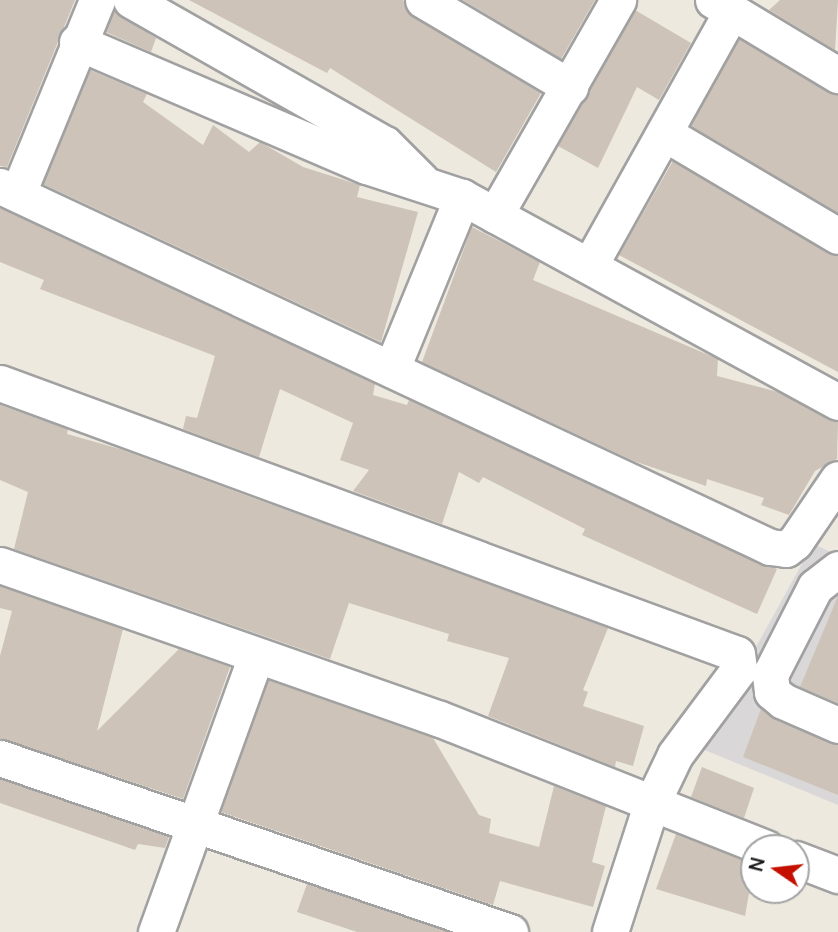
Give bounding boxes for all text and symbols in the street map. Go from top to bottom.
north arrow [740,834,810,904]
text: N [742,855,771,874]

